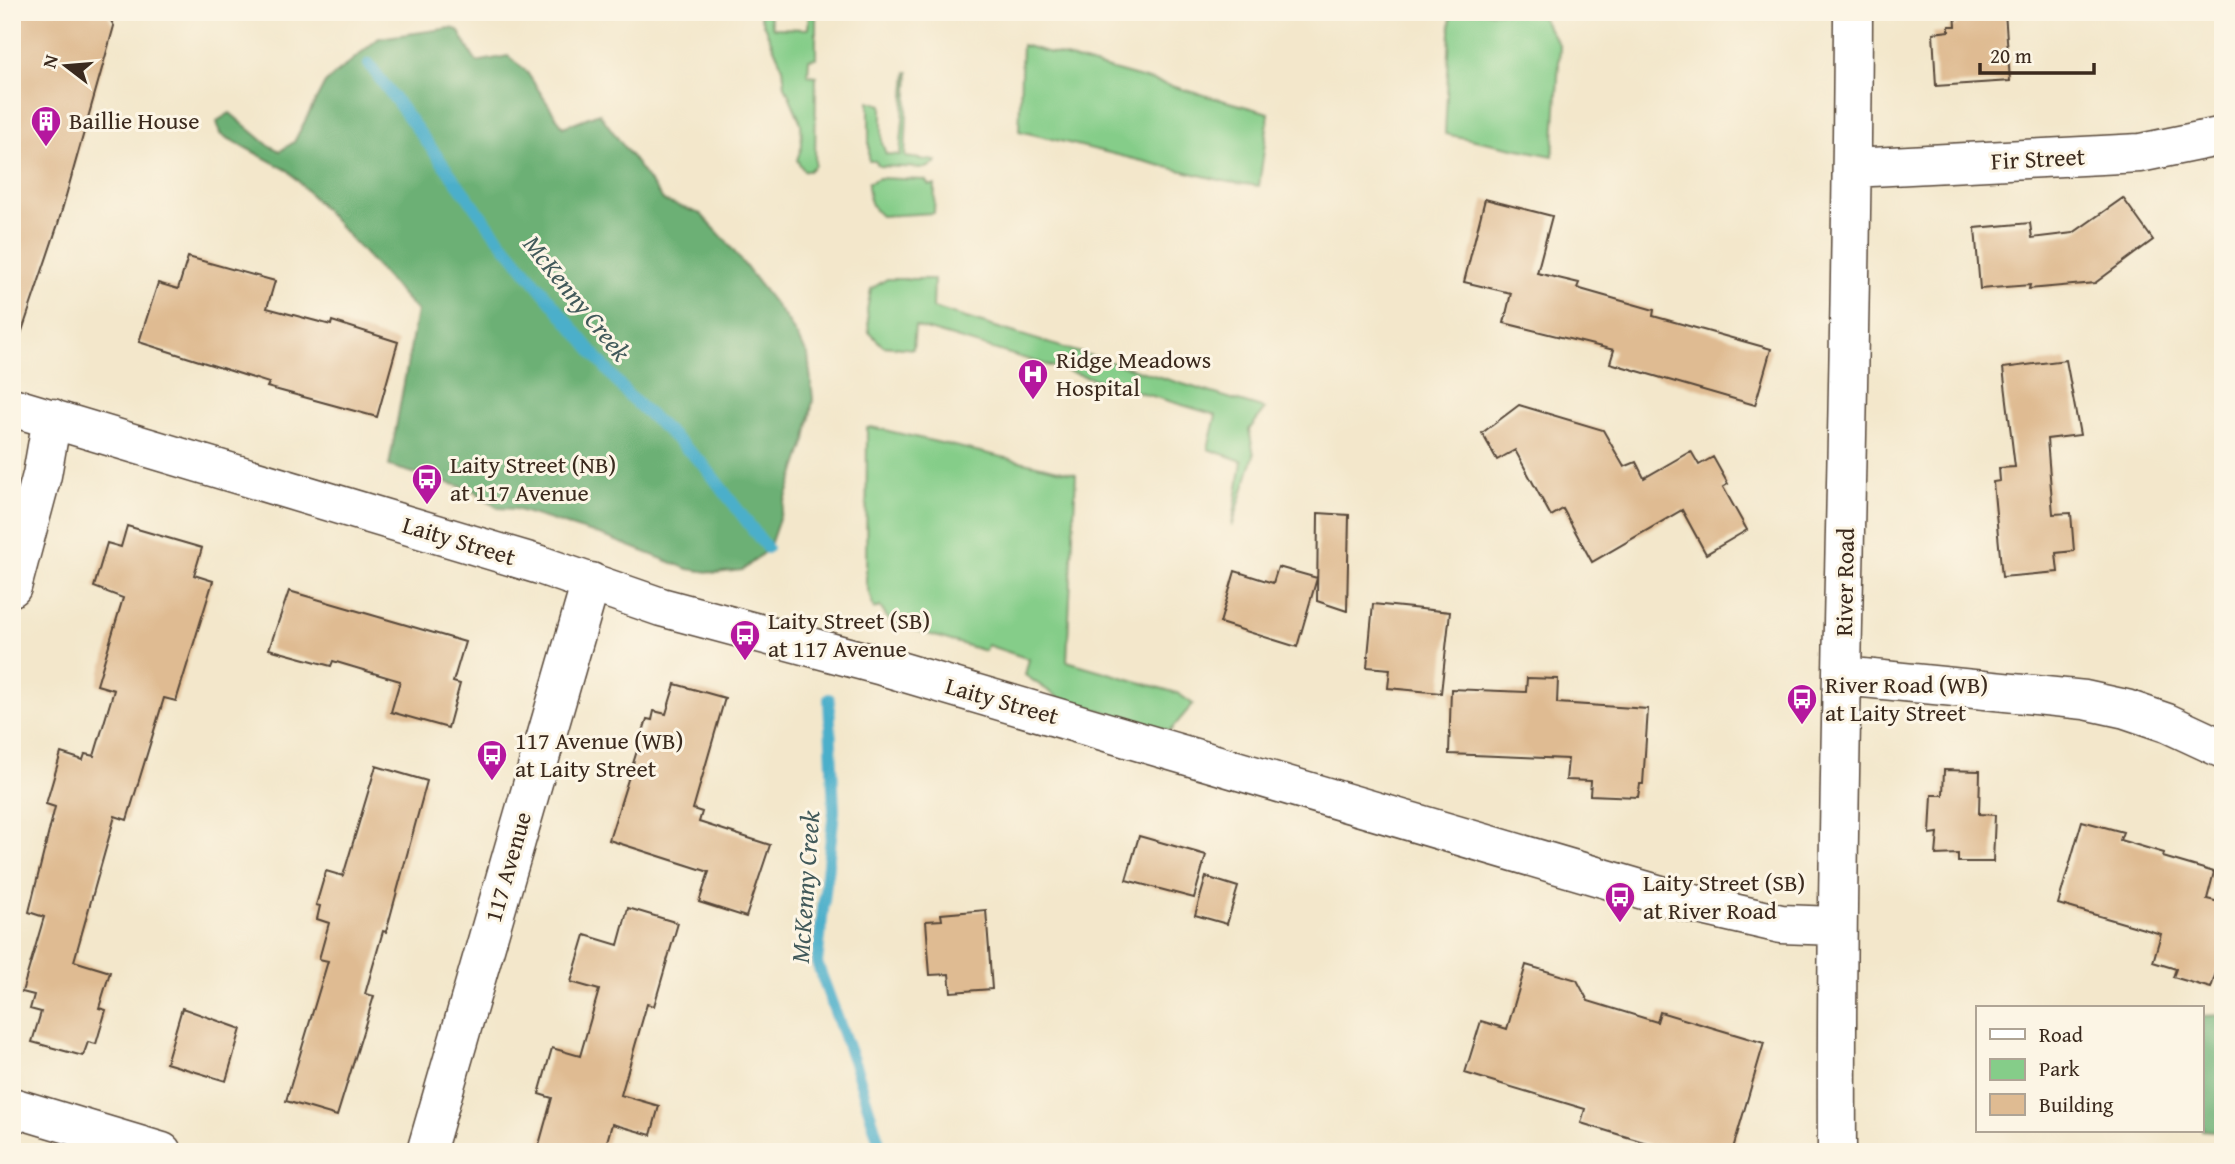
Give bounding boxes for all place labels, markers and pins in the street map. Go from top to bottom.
place label: Baillie House [69,103,199,138]
building icon: Baillie House [29,104,63,148]
place label: Ridge Meadows Hospital [1056,342,1211,405]
hospital icon: Ridge Meadows Hospital [1016,357,1050,401]
place label: Laity Street (NB) at 117 Avenue [450,447,616,510]
bus stop icon: Laity Street (NB) at 117 Avenue [410,462,444,506]
place label: Laity Street (SB) at 117 Avenue [768,603,930,666]
bus stop icon: Laity Street (SB) at 117 Avenue [728,618,762,662]
place label: River Road (WB) at Laity Street [1825,667,1988,730]
bus stop icon: River Road (WB) at Laity Street [1785,682,1819,726]
place label: 117 Avenue (WB) at Laity Street [515,723,683,786]
bus stop icon: 117 Avenue (WB) at Laity Street [475,738,509,782]
place label: Laity Street (SB) at River Road [1643,865,1805,928]
bus stop icon: Laity Street (SB) at River Road [1603,880,1637,924]

